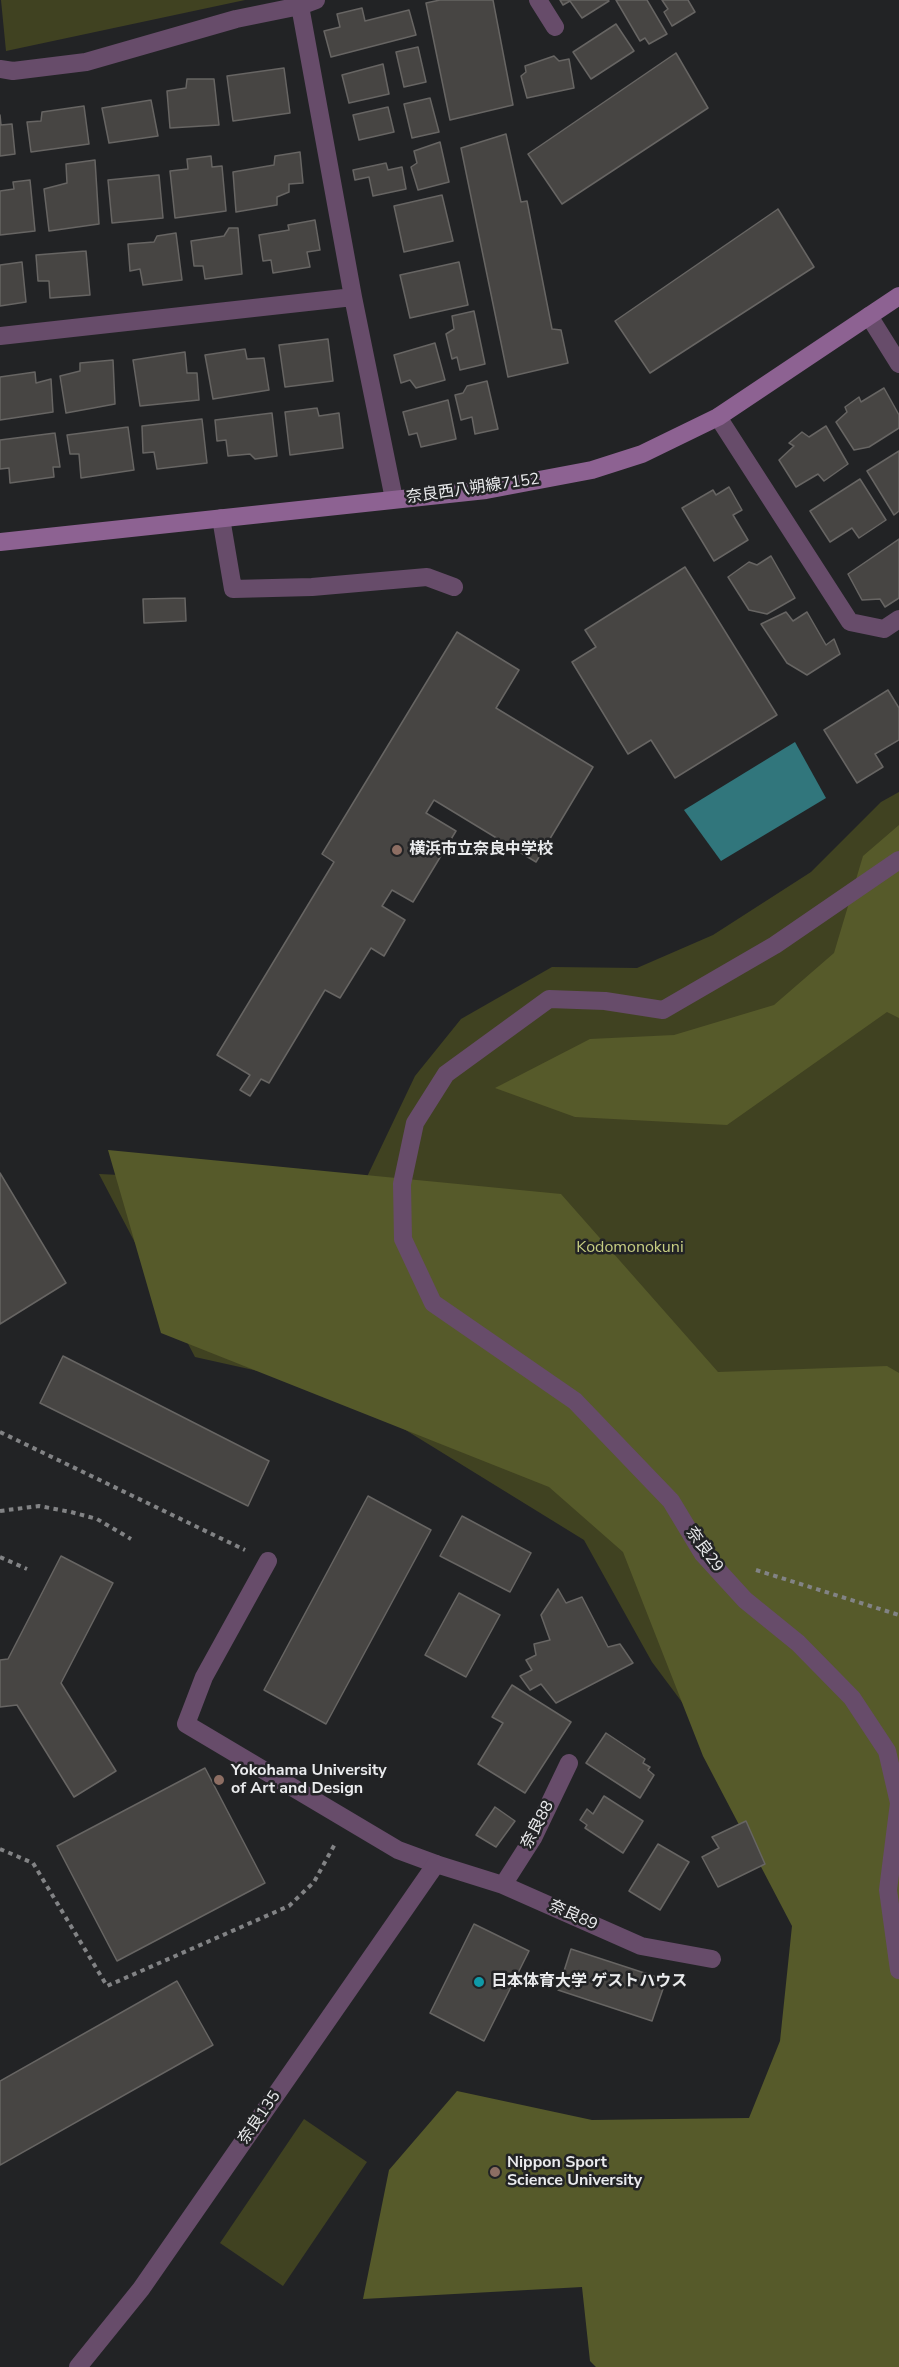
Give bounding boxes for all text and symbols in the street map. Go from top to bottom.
street label: 奈良西八朔線7152 [405,470,541,508]
place label: 横浜市立奈良中学校 [409,840,553,860]
marker: 横浜市立奈良中学校 [390,843,404,857]
park label: Kodomonokuni [576,1238,684,1258]
street label: 奈良29 [681,1524,727,1576]
place label: Yokohama University of Art and Design [231,1761,387,1799]
marker: Yokohama University of Art and Design [212,1773,226,1787]
street label: 奈良88 [518,1798,558,1852]
street label: 奈良89 [546,1897,600,1935]
place label: 日本体育大学 ゲストハウス [491,1972,687,1992]
marker: 日本体育大学 ゲストハウス [472,1975,486,1989]
street label: 奈良135 [235,2088,285,2148]
place label: Nippon Sport Science University [507,2153,642,2191]
marker: Nippon Sport Science University [488,2165,502,2179]

